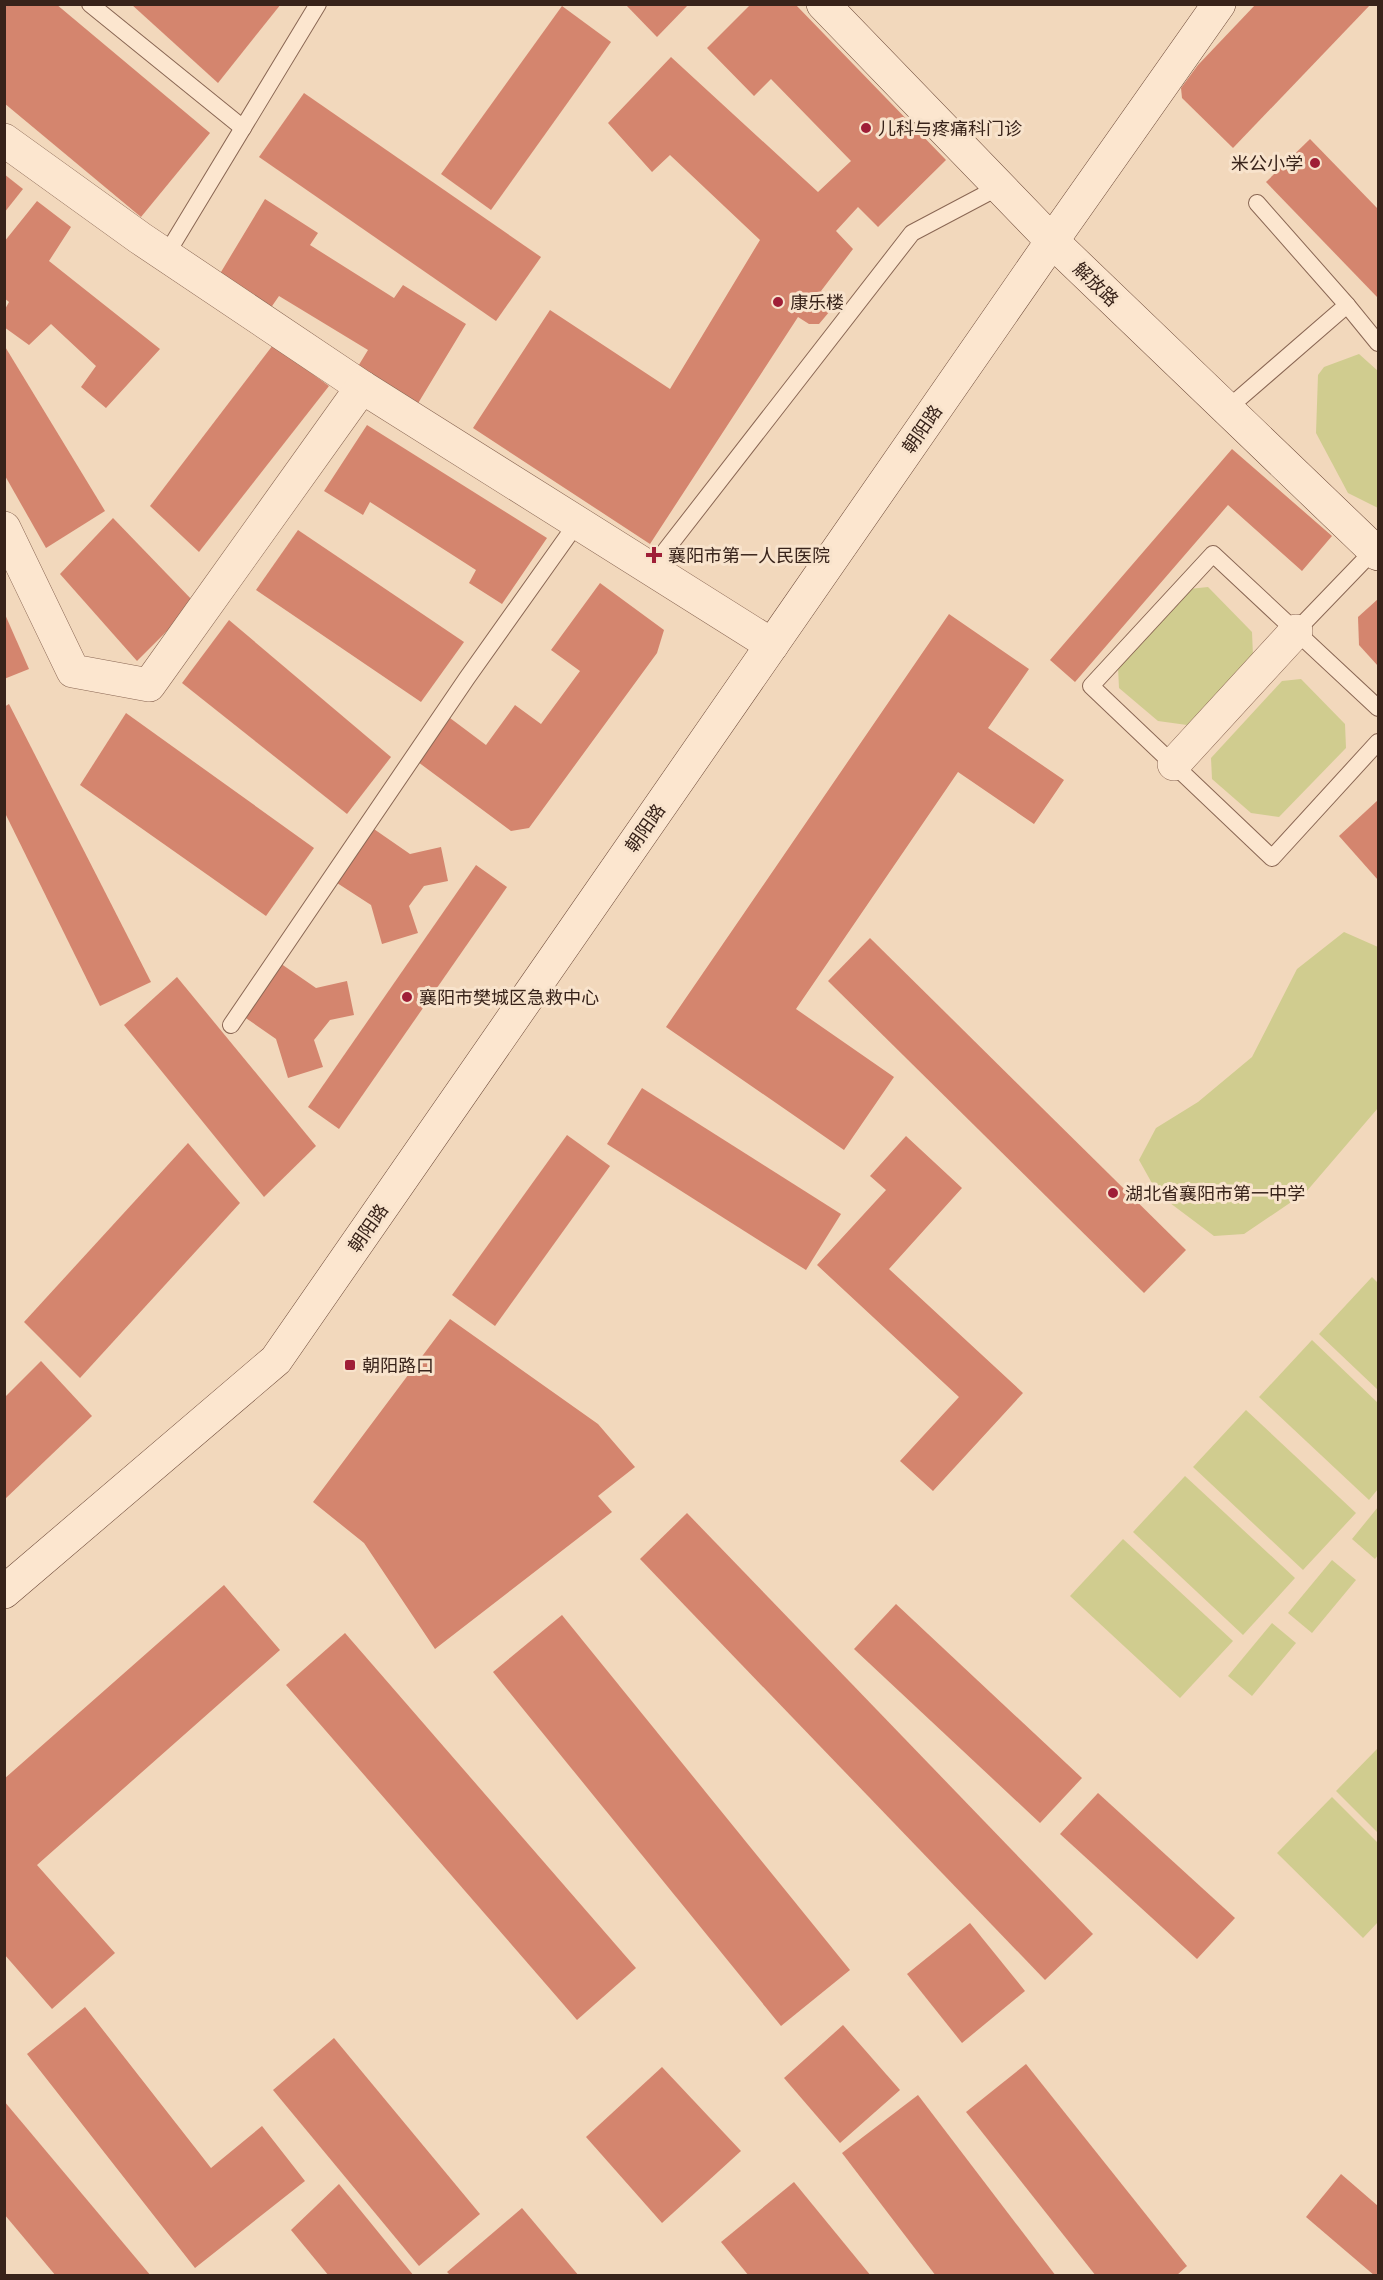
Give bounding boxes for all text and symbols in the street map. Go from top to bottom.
place label: 儿科与疼痛科门诊 [878,117,1022,140]
marker: 儿科与疼痛科门诊 [859,121,873,135]
place label: 米公小学 [1231,152,1303,175]
marker: 米公小学 [1308,156,1322,170]
street label: 解放路 [1069,257,1123,311]
place label: 康乐楼 [790,291,844,314]
marker: 康乐楼 [771,295,785,309]
street label: 朝阳路 [897,400,947,458]
place label: 襄阳市第一人民医院 [668,544,830,567]
marker: 襄阳市第一人民医院 [645,546,663,564]
street label: 朝阳路 [620,799,670,857]
place label: 襄阳市樊城区急救中心 [419,986,599,1009]
marker: 襄阳市樊城区急救中心 [400,990,414,1004]
place label: 湖北省襄阳市第一中学 [1125,1182,1305,1205]
marker: 湖北省襄阳市第一中学 [1106,1186,1120,1200]
street label: 朝阳路 [343,1199,393,1257]
place label: 朝阳路口 [362,1354,434,1377]
marker: 朝阳路口 [343,1358,357,1372]

